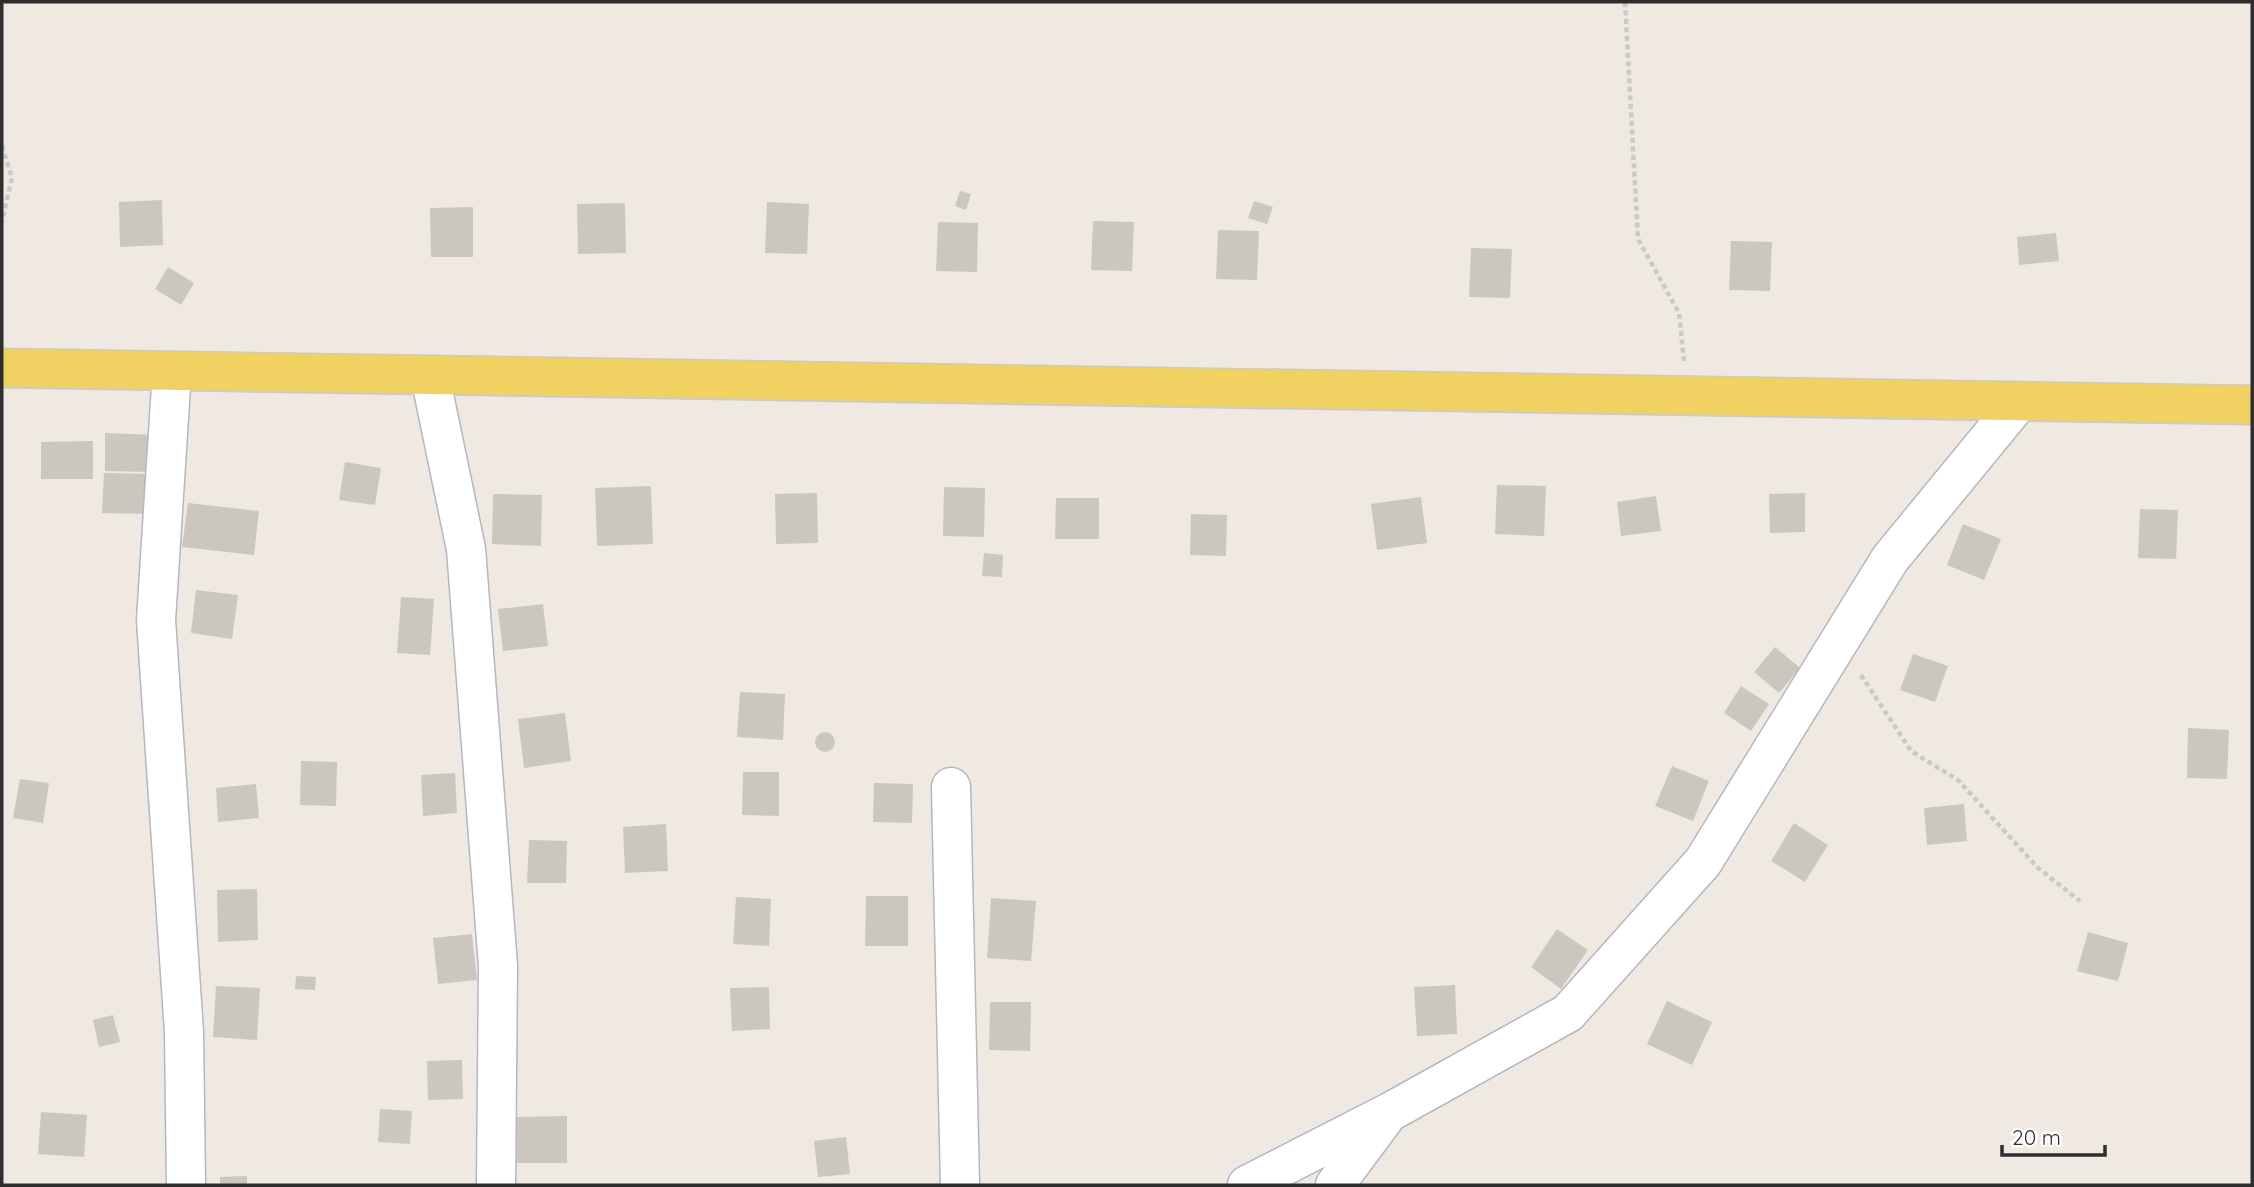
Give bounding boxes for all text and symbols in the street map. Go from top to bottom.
scale bar [2002,1114,2105,1158]
text: 20 m [2012,1124,2061,1150]

